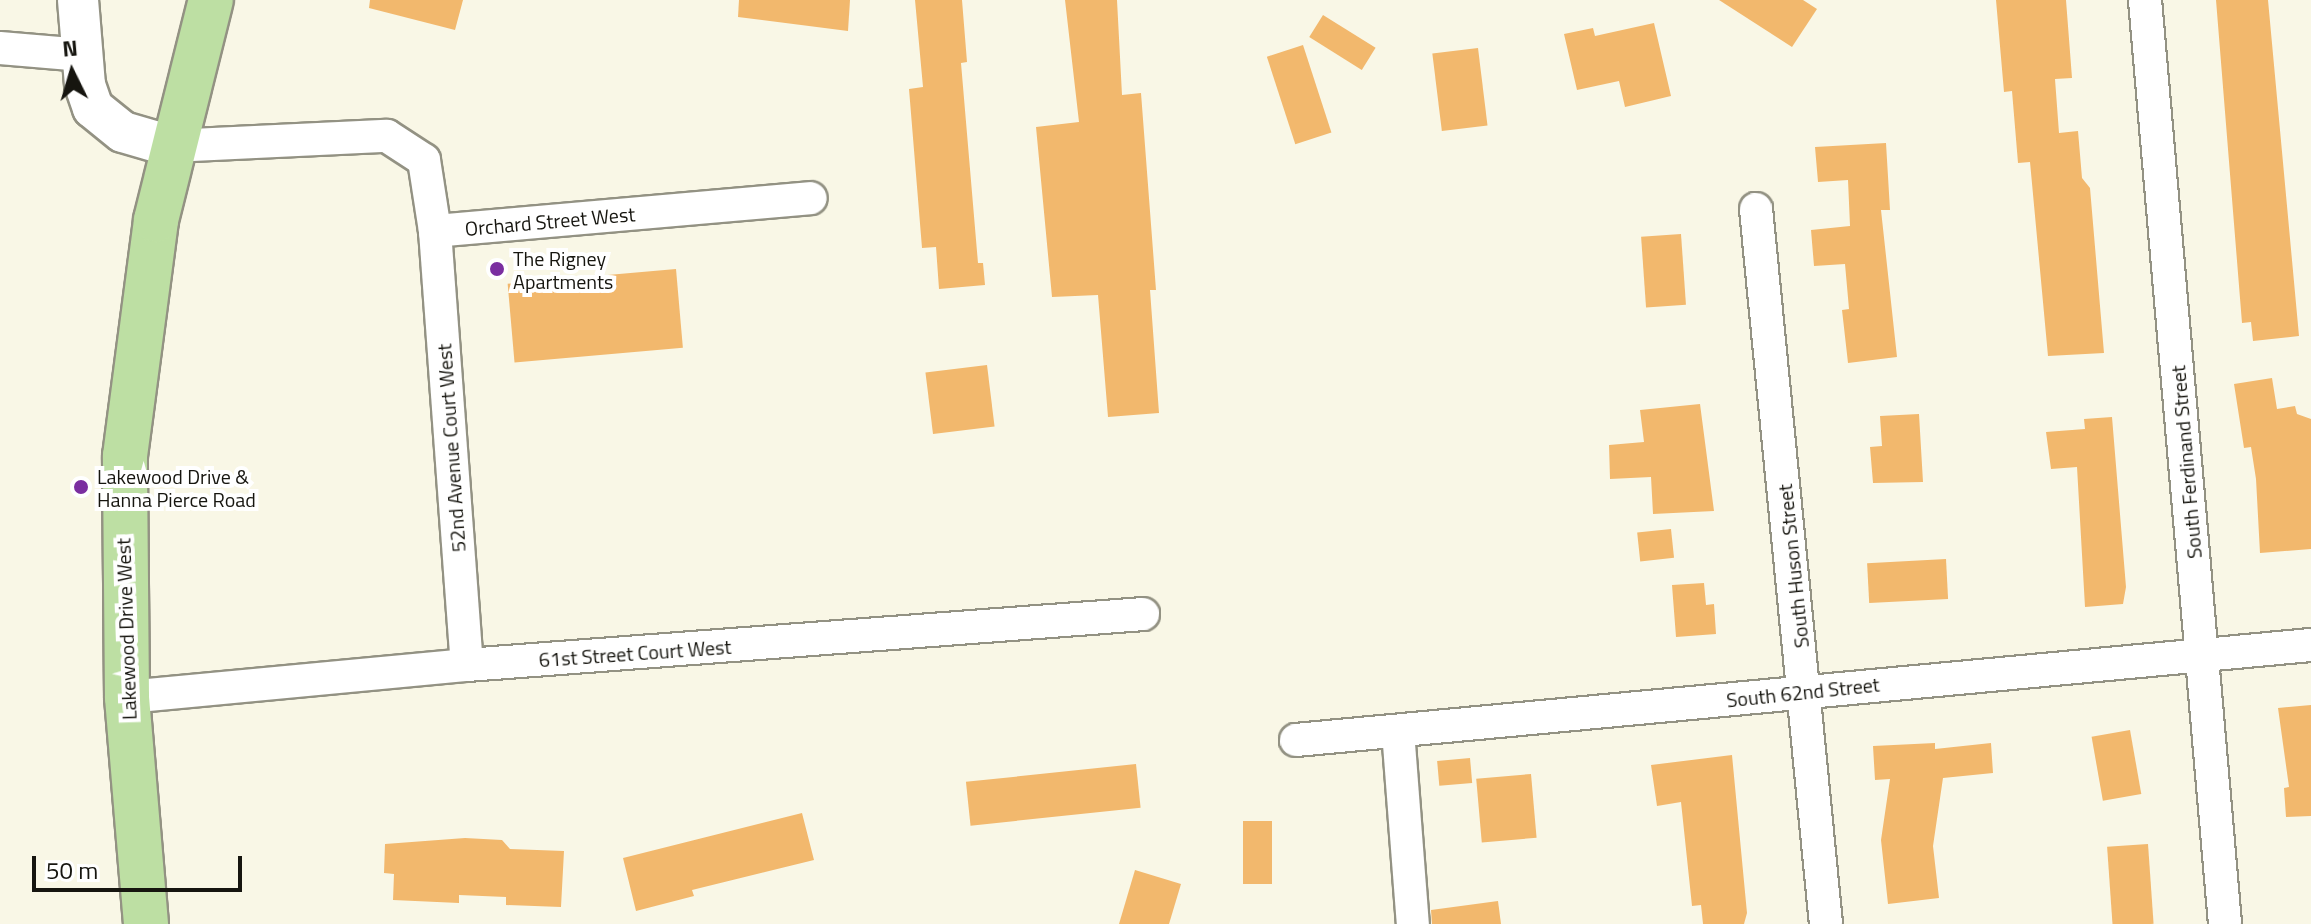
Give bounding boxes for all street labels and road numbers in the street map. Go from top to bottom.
street label: Orchard Street West [464,202,636,240]
street label: 52nd Avenue Court West [432,343,470,553]
street label: South Ferdinand Street [2166,364,2206,560]
street label: South Huson Street [1772,483,1814,649]
street label: Lakewood Drive West [111,538,141,720]
street label: 61st Street Court West [538,634,732,672]
street label: South 62nd Street [1725,672,1881,712]

